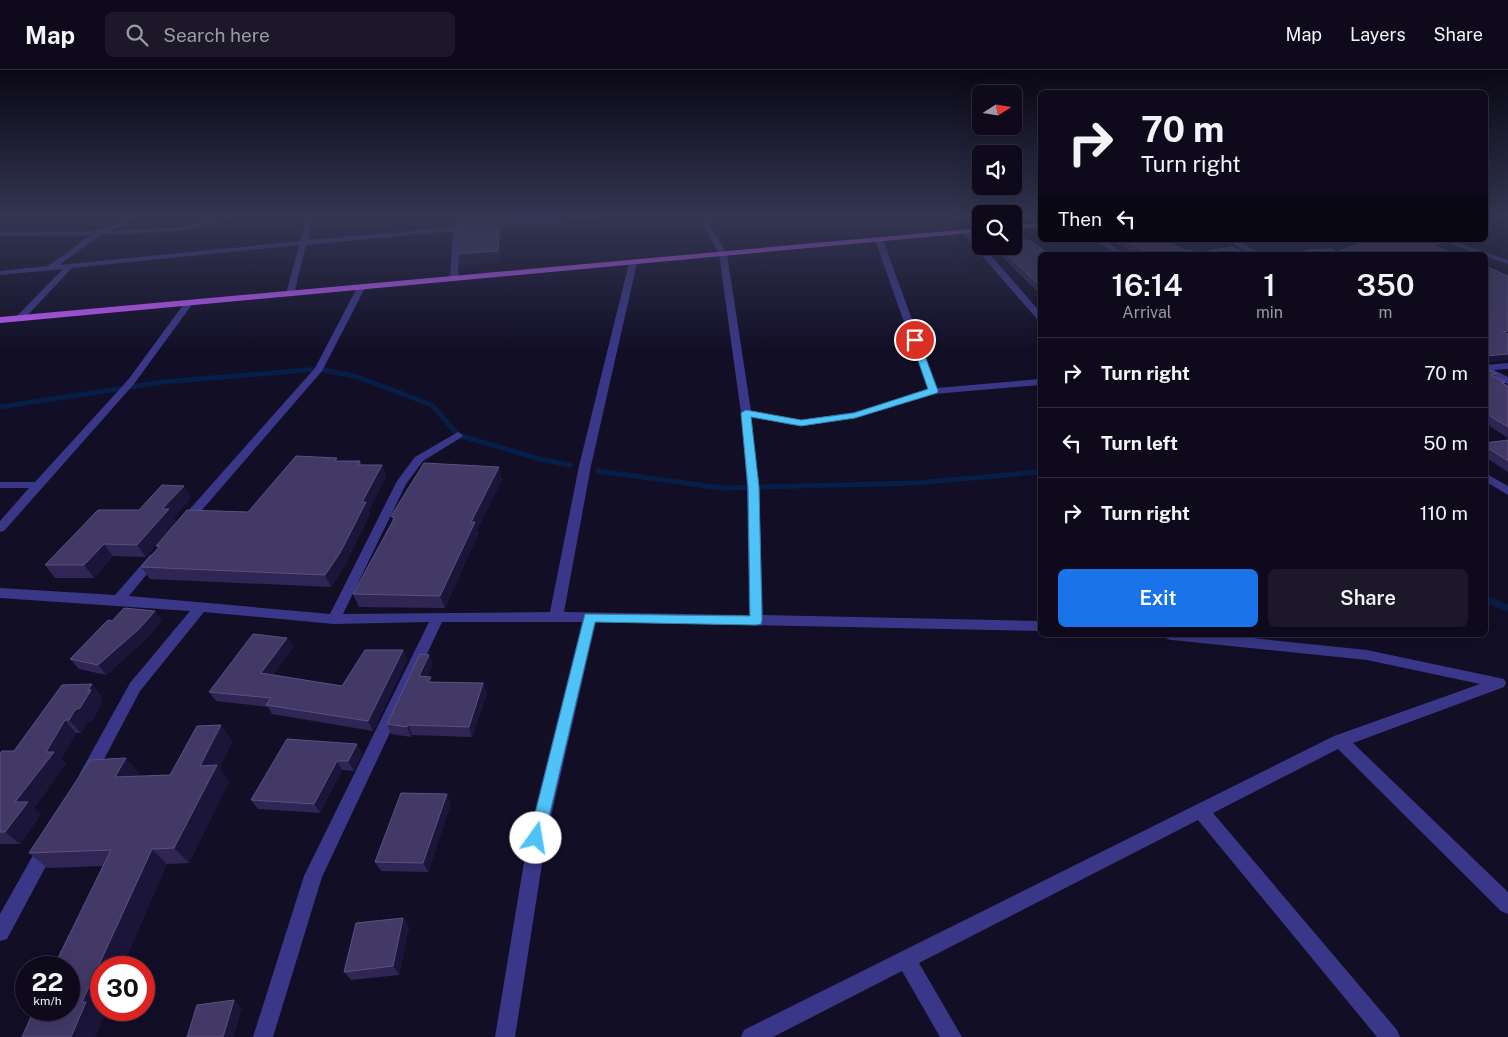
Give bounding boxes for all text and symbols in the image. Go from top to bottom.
search box [105,12,455,57]
text: Map [25,21,75,49]
icon: search [123,21,151,49]
text: Search here [163,24,270,46]
text: Map [1286,24,1322,45]
text: Layers [1350,24,1406,45]
text: Share [1434,24,1483,45]
north arrow [972,85,1022,135]
map controls [972,85,1022,255]
text: 70 m [1141,109,1224,150]
icon: right [1058,110,1123,175]
button: sound [972,145,1022,195]
text: Turn right [1141,151,1241,177]
button: search [972,205,1022,255]
icon: left [1112,205,1140,233]
text: Then [1058,208,1102,230]
text: 16:14 [1111,267,1183,303]
text: 1 [1263,267,1276,303]
text: 350 [1356,267,1415,303]
text: Arrival [1122,303,1172,322]
text: min [1256,303,1283,322]
text: m [1379,303,1392,322]
pin [894,319,936,361]
icon: arrive [901,326,929,354]
icon: right [1058,359,1086,387]
text: Turn right [1101,362,1190,384]
text: 70 m [1424,362,1468,384]
icon: left [1058,429,1086,457]
text: Turn left [1101,432,1178,454]
text: 50 m [1423,432,1468,454]
icon: right [1058,499,1086,527]
text: Turn right [1101,502,1190,524]
text: 110 m [1420,502,1468,524]
button: Exit [1058,569,1258,627]
button: Share [1268,569,1468,627]
position arrow [509,811,561,863]
speed limit sign: 30 [90,956,155,1021]
text: 22 [32,967,63,997]
text: km/h [33,994,62,1008]

